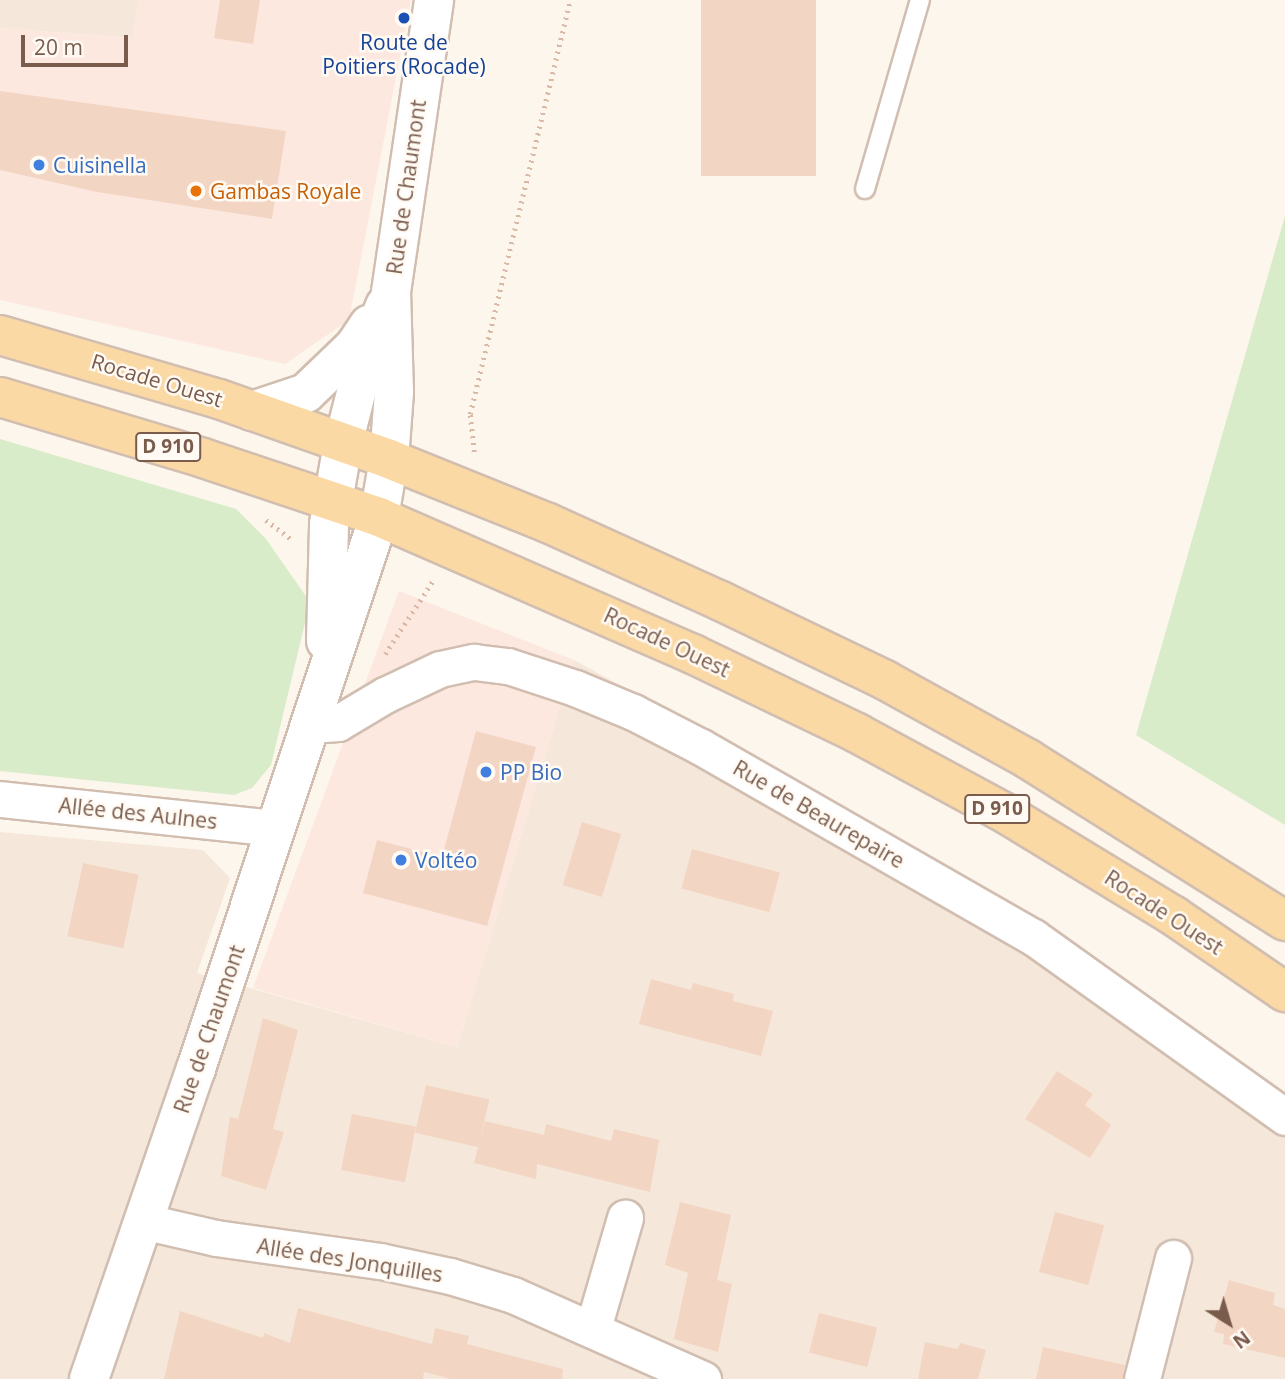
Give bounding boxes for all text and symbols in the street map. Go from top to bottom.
marker: Route de Poitiers (Rocade) [396,10,412,26]
scale bar [24,21,131,65]
place label: Route de Poitiers (Rocade) [322,29,486,79]
text: 20 m [34,33,83,61]
street label: Rue de Chaumont [381,98,431,276]
place label: Cuisinella [53,152,147,178]
marker: Cuisinella [31,157,47,173]
place label: Gambas Royale [210,178,361,204]
marker: Gambas Royale [188,183,204,199]
street label: Rocade Ouest [88,348,226,412]
road number: D 910 [135,432,201,462]
street label: Rocade Ouest [600,602,734,682]
street label: Rue de Beaurepaire [729,755,909,873]
place label: PP Bio [500,759,562,785]
marker: PP Bio [478,764,494,780]
street label: Allée des Aulnes [58,792,218,834]
road number: D 910 [964,794,1030,824]
place label: Voltéo [415,847,477,873]
marker: Voltéo [393,852,409,868]
street label: Rocade Ouest [1100,864,1228,960]
street label: Rue de Chaumont [168,942,250,1116]
street label: Allée des Jonquilles [255,1233,445,1287]
north arrow [1194,1288,1264,1358]
text: N [1228,1325,1256,1355]

